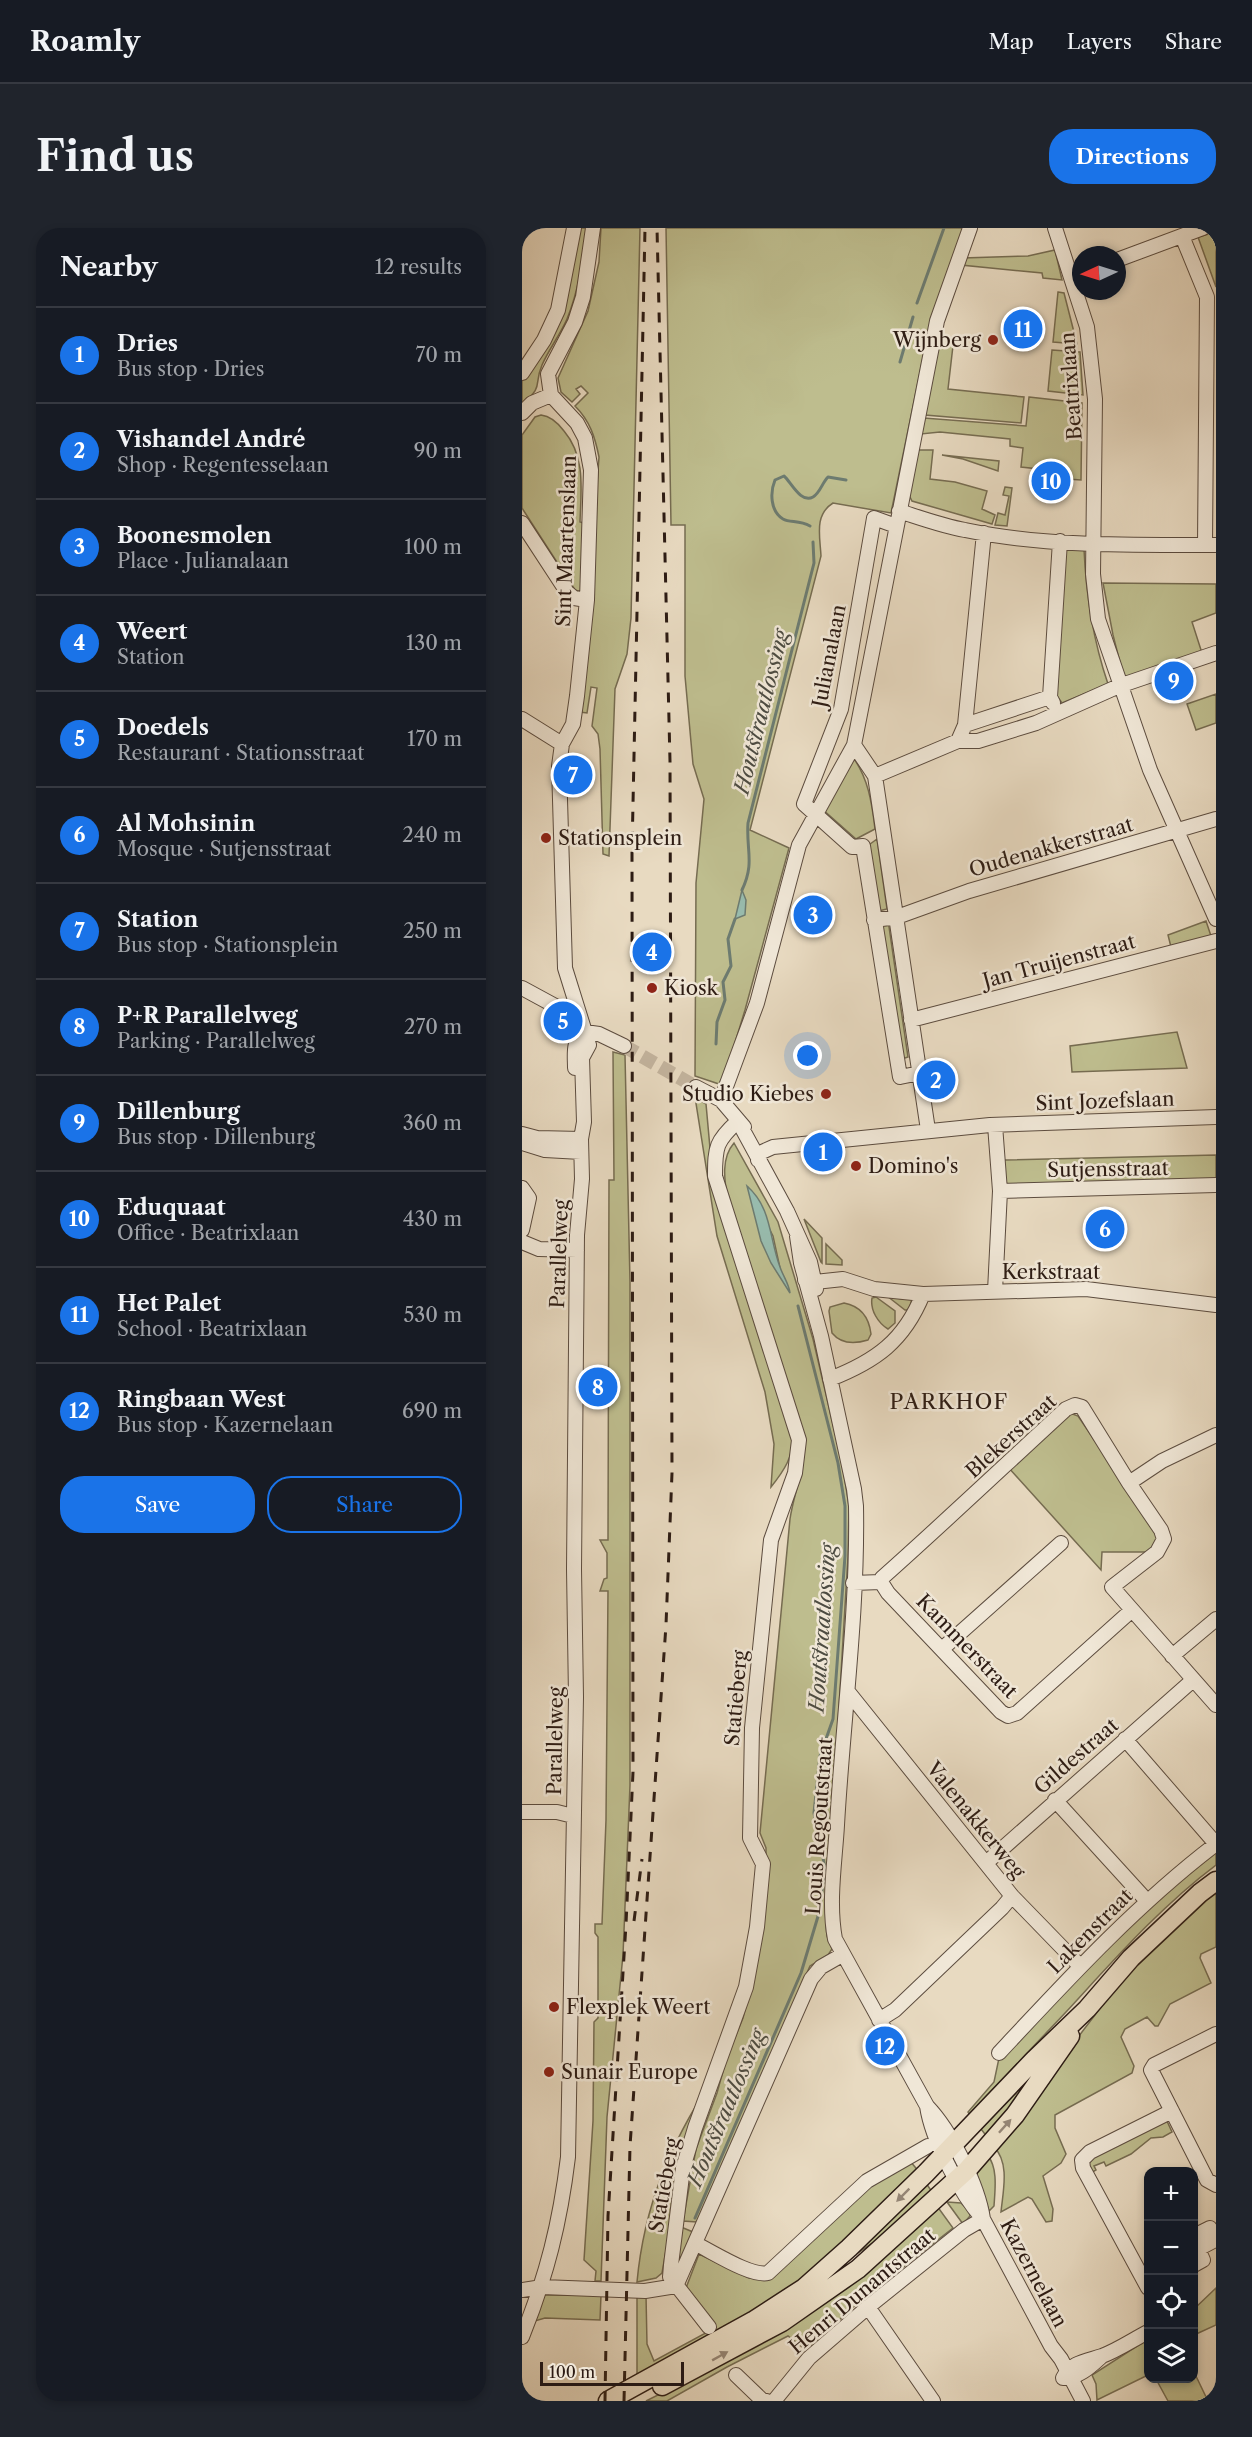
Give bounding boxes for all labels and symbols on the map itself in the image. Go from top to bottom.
north arrow [1072,246,1126,300]
pin: 11 [1004,306,1042,352]
place label: Wijnberg [892,328,981,352]
street label: Beatrixlaan [1055,331,1087,441]
marker: Wijnberg [986,333,1000,347]
street label: Sint Maartenslaan [551,454,581,627]
pin: 10 [1032,458,1070,504]
street label: Julianalaan [807,602,851,712]
water label: Houtstraatlossing [728,625,794,799]
pin: 9 [1154,658,1194,704]
pin: 7 [554,752,592,798]
street label: Oudenakkerstraat [966,812,1136,882]
place label: Stationsplein [558,826,683,850]
marker: Stationsplein [539,831,553,845]
pin: 3 [794,892,832,938]
street label: Jan Truijenstraat [977,929,1138,994]
pin: 4 [632,930,672,974]
place label: Kiosk [664,976,720,1000]
marker: Kiosk [645,981,659,995]
pin: 5 [544,998,582,1044]
your location [793,1041,822,1070]
pin: 2 [916,1058,956,1102]
place label: Studio Kiebes [682,1082,814,1106]
marker: Studio Kiebes [819,1087,833,1101]
street label: Sint Jozefslaan [1035,1087,1175,1115]
pin: 1 [804,1130,842,1174]
place label: Domino's [868,1154,959,1178]
street label: Sutjensstraat [1047,1156,1169,1182]
marker: Domino's [849,1159,863,1173]
street label: Parallelweg [545,1199,573,1309]
pin: 6 [1086,1206,1124,1252]
street label: Kerkstraat [1002,1260,1100,1284]
pin: 8 [578,1364,618,1410]
district label: PARKHOF [889,1389,1009,1414]
street label: Blekerstraat [961,1389,1061,1483]
water label: Houtstraatlossing [804,1541,841,1715]
street label: Kammerstraat [911,1589,1023,1703]
street label: Statieberg [720,1649,752,1747]
street label: Parallelweg [542,1686,568,1796]
street label: Gildestraat [1029,1713,1123,1799]
street label: Louis Regoutstraat [801,1736,837,1916]
street label: Valenakkerweg [921,1756,1031,1884]
street label: Lakenstraat [1043,1884,1137,1978]
place label: Flexplek Weert [566,1995,710,2019]
marker: Flexplek Weert [547,2000,561,2014]
water label: Houtstraatlossing [681,2023,771,2192]
pin: 12 [866,2024,904,2068]
place label: Sunair Europe [561,2060,698,2084]
marker: Sunair Europe [542,2065,556,2079]
one-way arrow [998,2119,1011,2134]
street label: Statieberg [644,2135,684,2234]
one-way arrow [896,2188,910,2202]
street label: Kazernelaan [995,2215,1073,2332]
street label: Henri Dunantstraat [784,2223,940,2359]
one-way arrow [711,2352,728,2362]
scale bar [540,2359,684,2386]

